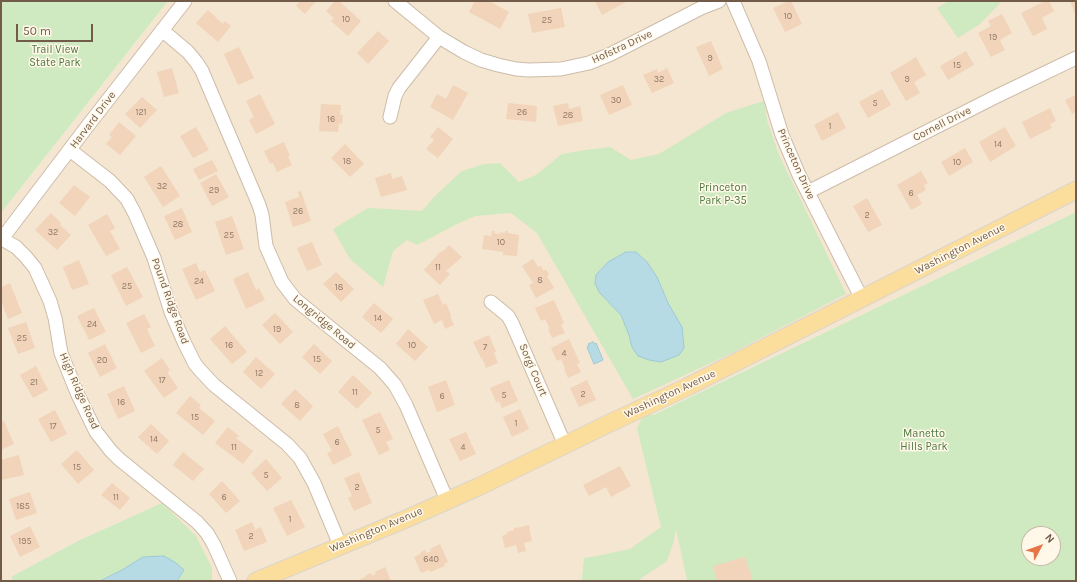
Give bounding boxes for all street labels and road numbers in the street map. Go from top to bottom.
street label: Hofstra Drive [590,27,654,67]
street label: Harvard Drive [67,89,119,151]
street label: Cornell Drive [911,104,973,144]
street label: Princeton Drive [774,126,818,202]
street label: Washington Avenue [913,220,1007,278]
street label: Pound Ridge Road [148,256,192,346]
street label: Longridge Road [290,292,358,352]
street label: Sorgi Court [516,342,550,398]
street label: High Ridge Road [56,351,102,431]
street label: Washington Avenue [622,367,718,421]
street label: Washington Avenue [328,504,424,556]

